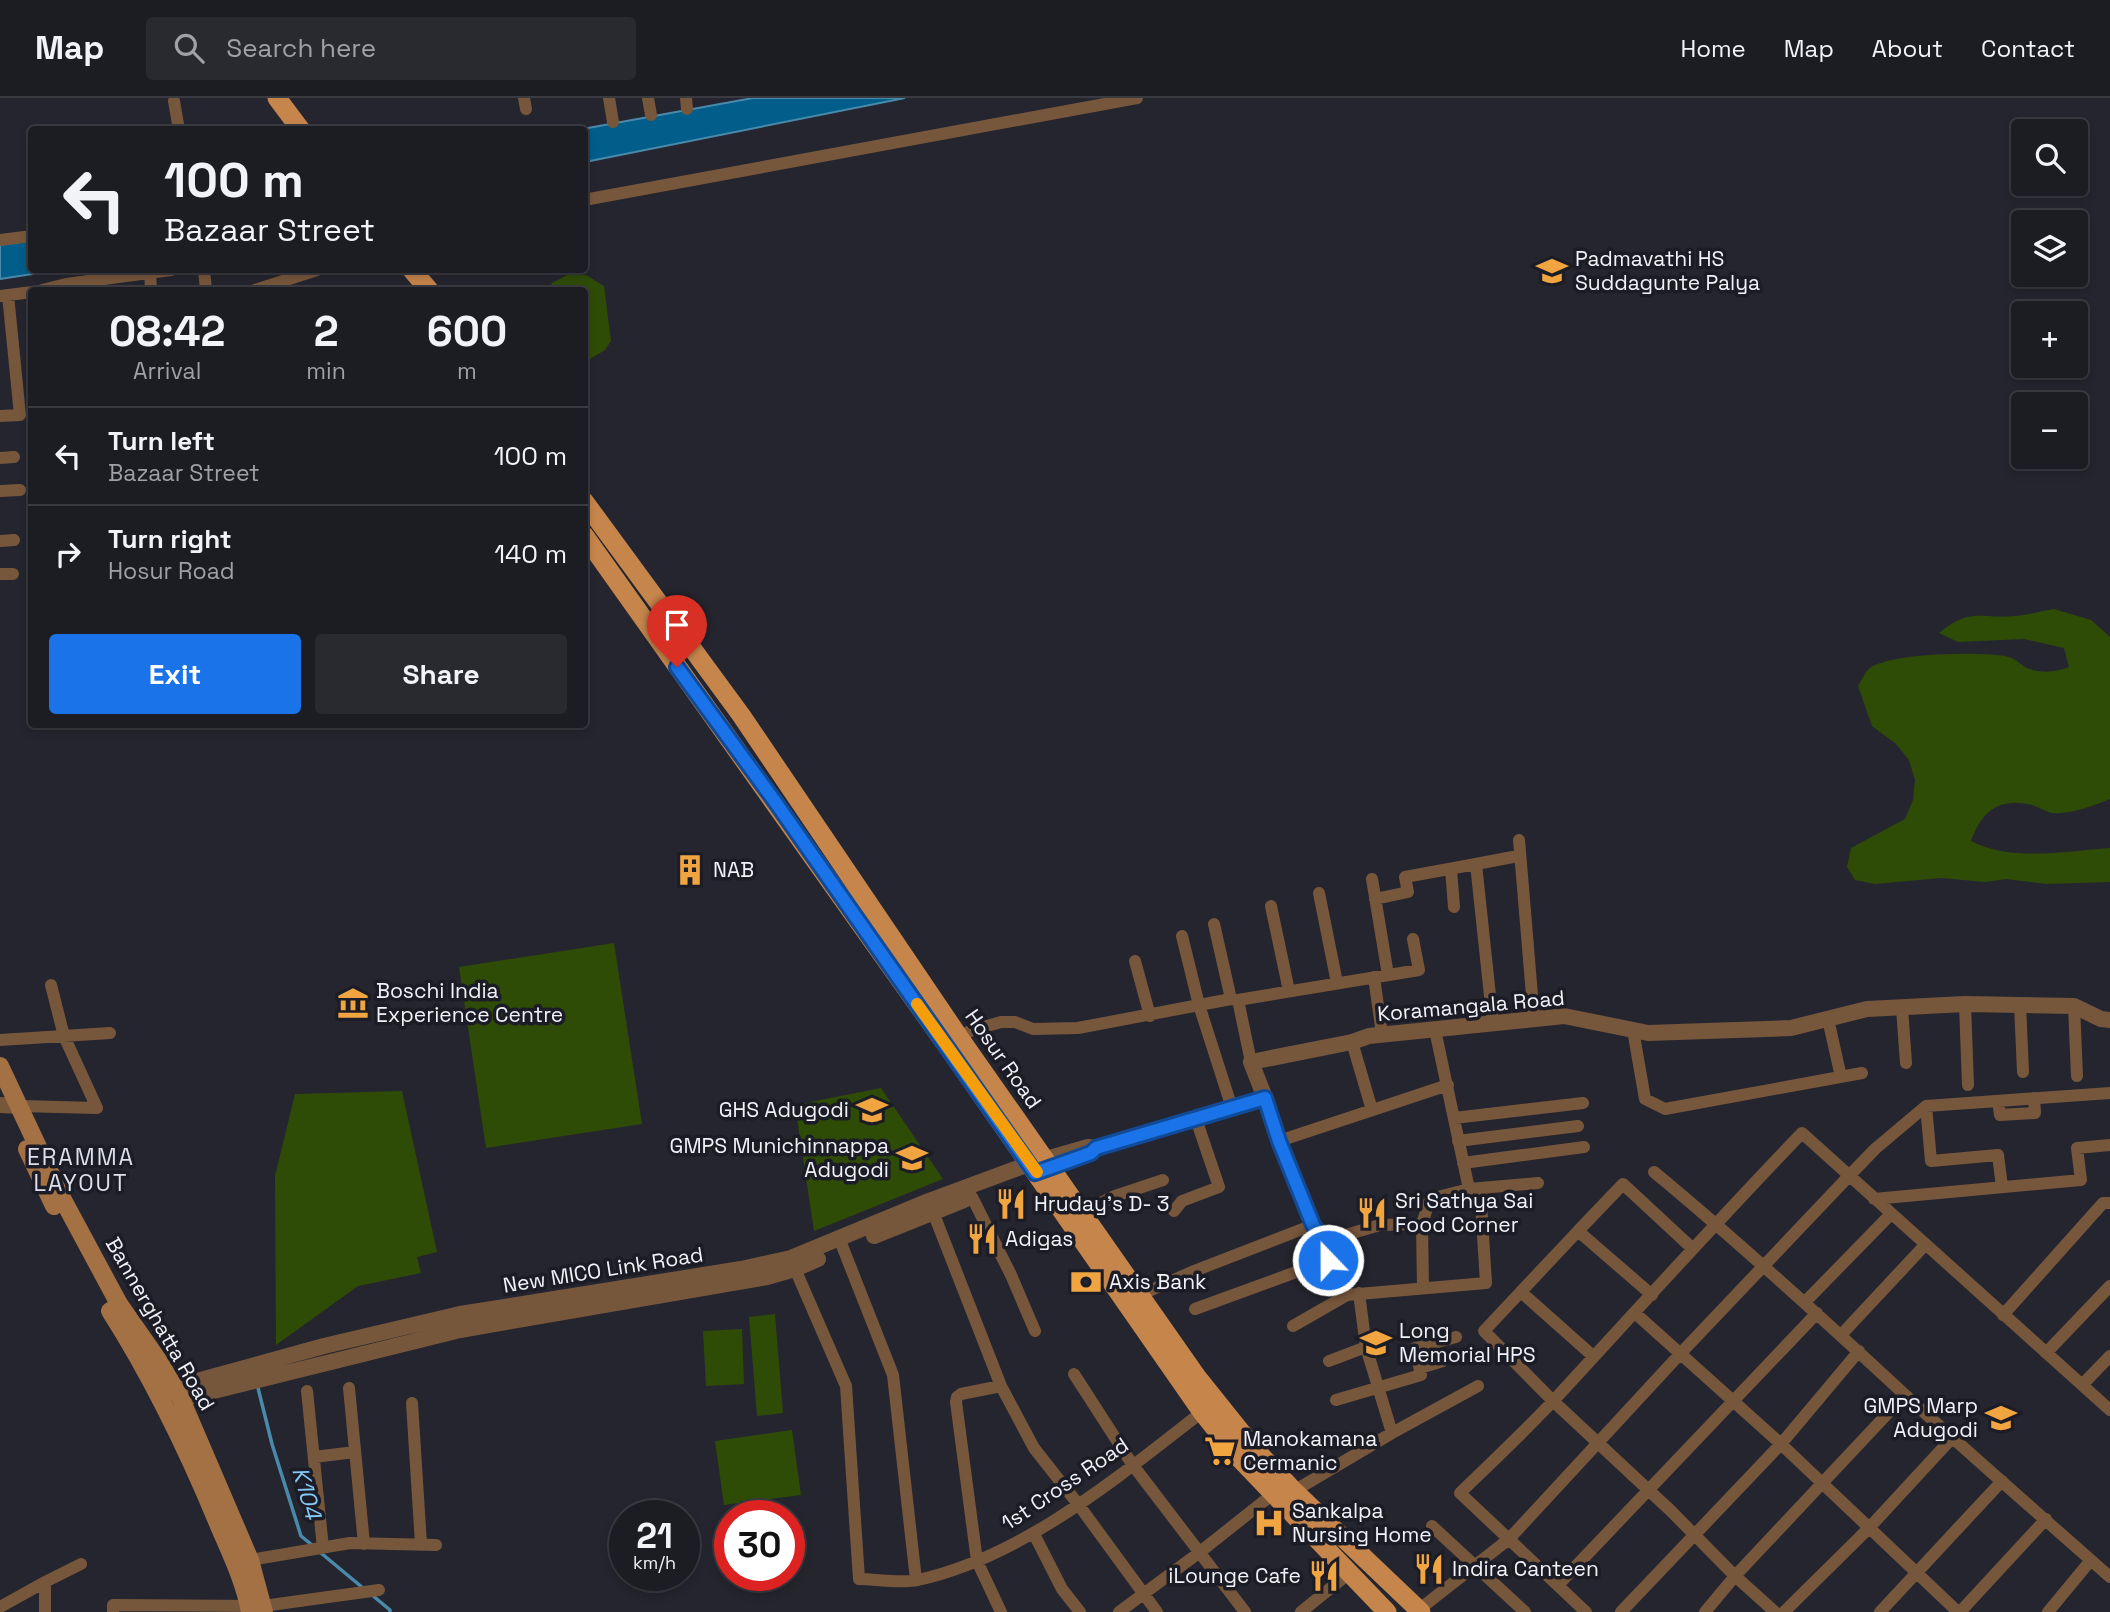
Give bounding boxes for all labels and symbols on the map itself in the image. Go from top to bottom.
place label: Padmavathi HS Suddagunte Palya [1575,245,1760,296]
school or university icon: Padmavathi HS Suddagunte Palya [1535,254,1569,288]
pin [647,595,707,667]
building icon: NAB [673,853,707,887]
place label: NAB [713,856,754,883]
place label: Boschi India Experience Centre [376,977,563,1028]
street label: Koramangala Road [1376,984,1566,1027]
museum icon: Boschi India Experience Centre [336,986,370,1020]
street label: Hosur Road [959,1004,1048,1114]
school or university icon: GHS Adugodi [855,1093,889,1127]
place label: GHS Adugodi [719,1096,849,1123]
place label: GMPS Munichinnappa Adugodi [670,1132,889,1183]
school or university icon: GMPS Munichinnappa Adugodi [895,1141,929,1175]
district label: ERAMMA LAYOUT [27,1142,135,1198]
restaurant icon: Hruday's D- 3 [994,1187,1028,1221]
place label: Sri Sathya Sai Food Corner [1395,1187,1533,1238]
place label: Hruday's D- 3 [1034,1190,1169,1217]
restaurant icon: Sri Sathya Sai Food Corner [1355,1196,1389,1230]
restaurant icon: Adigas [965,1222,999,1256]
position arrow [1291,1223,1365,1297]
place label: Adigas [1005,1225,1073,1252]
street label: Bannerghatta Road [100,1232,221,1415]
street label: New MICO Link Road [501,1240,705,1299]
bank icon: Axis Bank [1069,1265,1103,1299]
place label: Axis Bank [1109,1268,1206,1295]
place label: Long Memorial HPS [1399,1317,1536,1368]
school or university icon: Long Memorial HPS [1359,1326,1393,1360]
place label: GMPS Marp Adugodi [1863,1392,1978,1443]
school or university icon: GMPS Marp Adugodi [1984,1401,2018,1435]
place label: Manokamana Cermanic [1243,1425,1377,1476]
street label: 1st Cross Road [996,1431,1134,1536]
supermarket icon: Manokamana Cermanic [1203,1434,1237,1468]
water label: K104 [285,1464,329,1524]
place label: Sankalpa Nursing Home [1292,1497,1432,1548]
speed limit sign: 30 [714,1500,805,1591]
hospital icon: Sankalpa Nursing Home [1252,1506,1286,1540]
restaurant icon: Indira Canteen [1412,1552,1446,1586]
place label: Indira Canteen [1452,1555,1599,1582]
restaurant icon: iLounge Cafe [1307,1559,1341,1593]
place label: iLounge Cafe [1168,1562,1301,1589]

